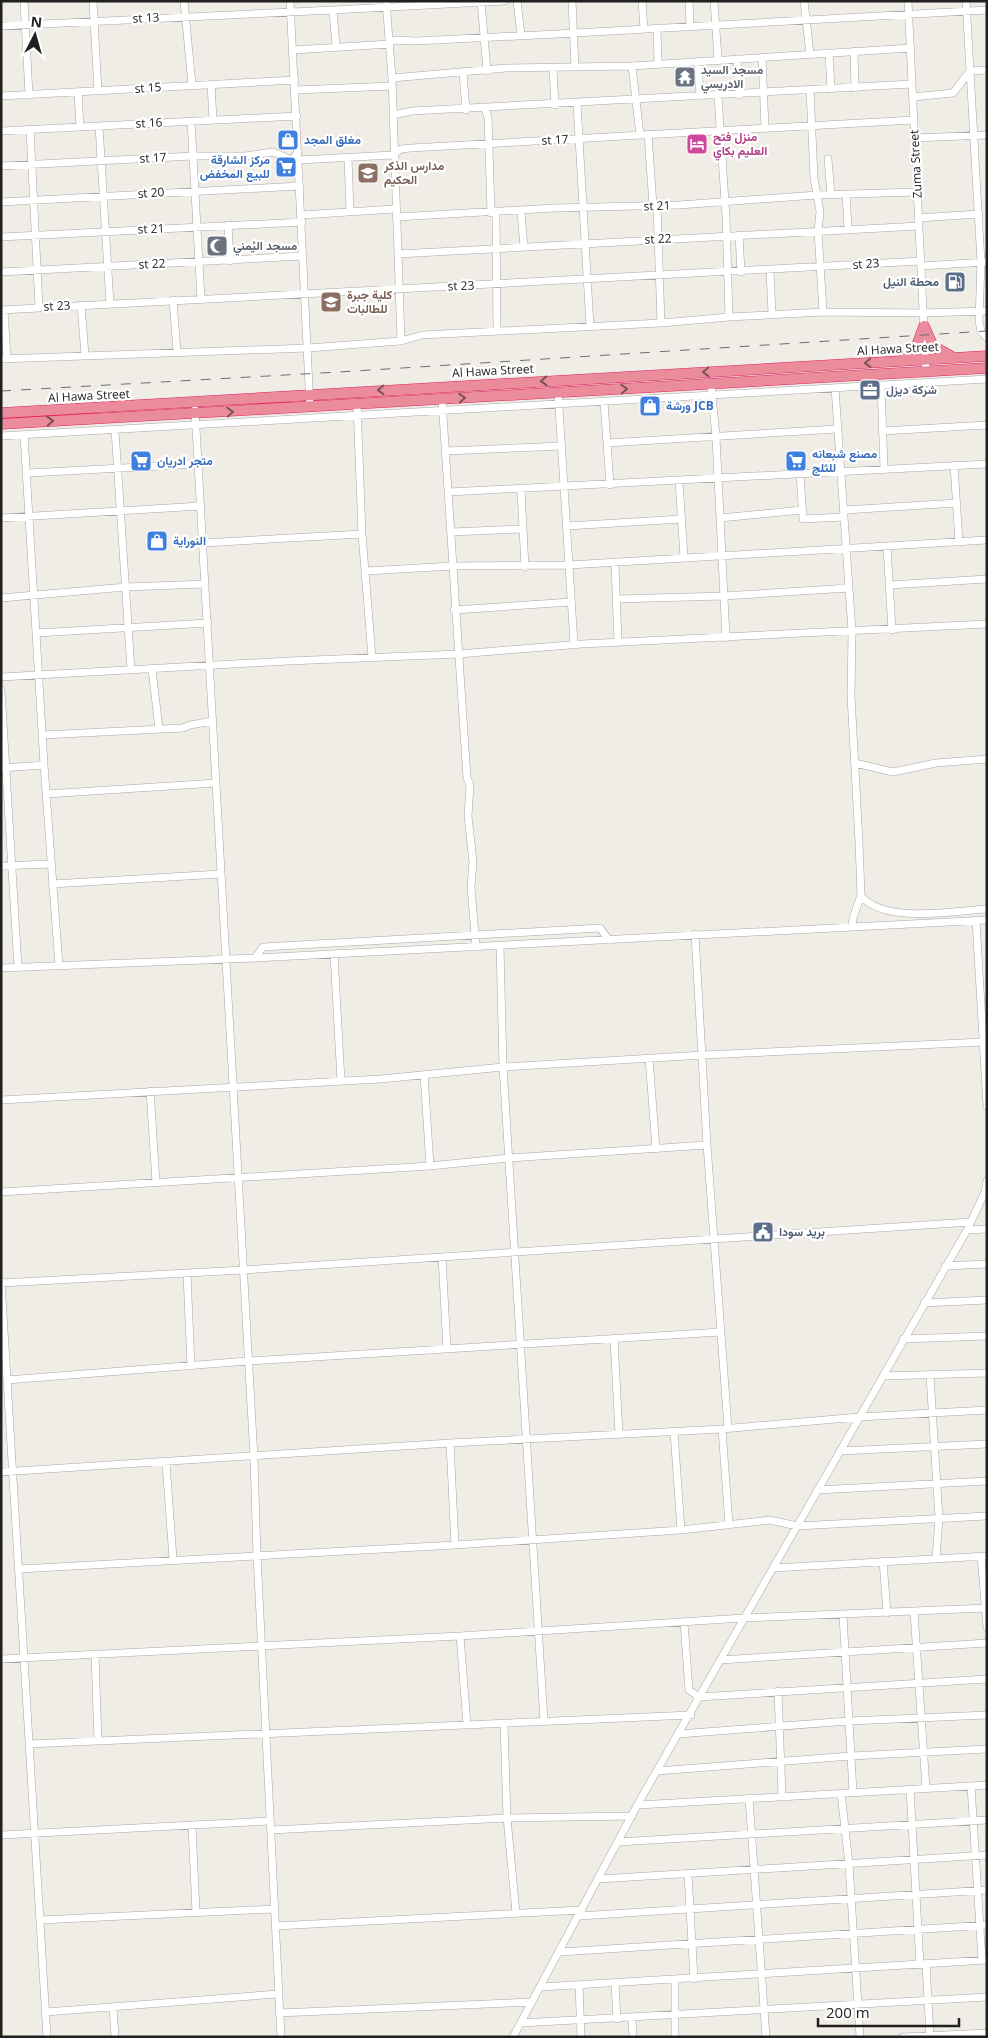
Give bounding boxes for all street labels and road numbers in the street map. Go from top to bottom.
street label: st 13 [132,8,160,27]
street label: st 15 [134,78,162,97]
street label: st 16 [135,113,163,132]
street label: Zuma Street [905,129,926,199]
street label: st 17 [541,130,569,149]
street label: st 17 [139,148,167,167]
street label: st 20 [137,183,165,202]
street label: st 21 [643,197,671,214]
street label: st 21 [137,220,165,237]
street label: st 22 [644,229,672,248]
street label: st 22 [138,254,166,273]
street label: st 23 [852,254,880,273]
street label: st 23 [447,277,475,294]
street label: st 23 [43,296,71,315]
street label: Al Hawa Street [857,338,939,359]
street label: Al Hawa Street [452,360,534,381]
street label: Al Hawa Street [48,385,130,406]

